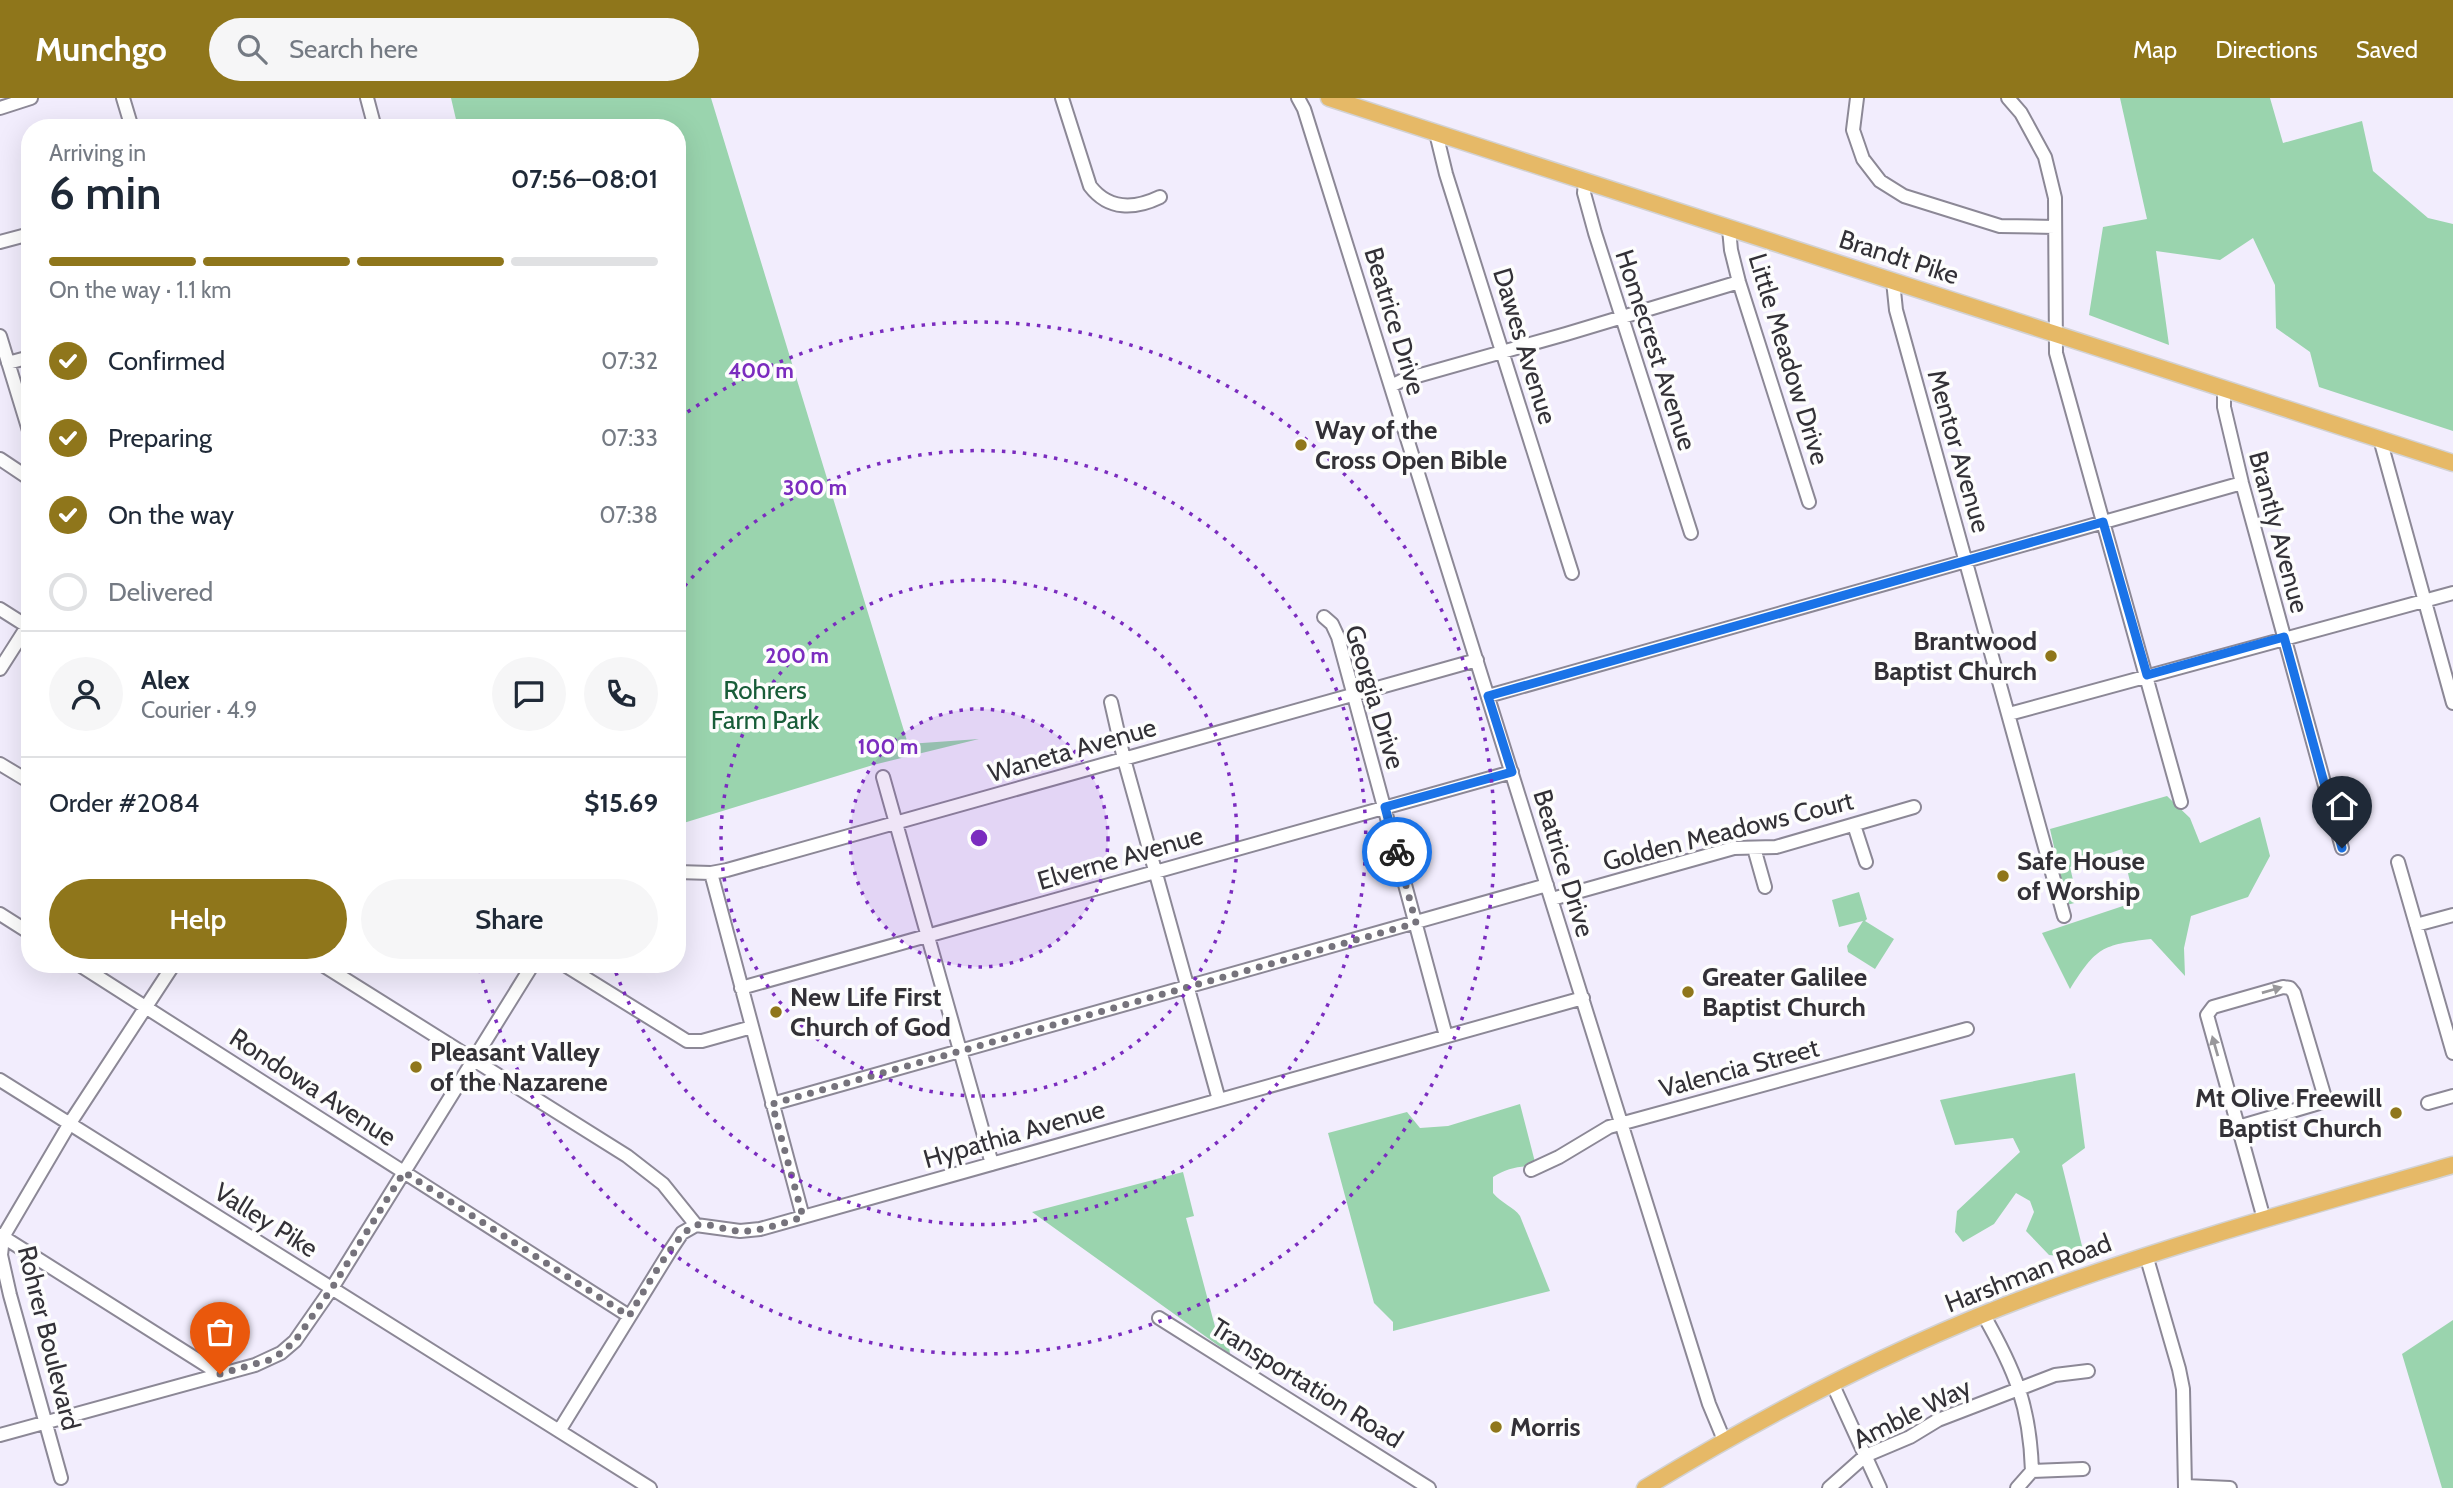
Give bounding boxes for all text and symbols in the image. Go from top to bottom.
search box [209,18,699,81]
text: Munchgo [35,29,167,69]
icon: search [233,30,271,68]
text: Search here [289,33,418,65]
text: Map [2133,35,2177,64]
text: Directions [2215,35,2318,64]
text: Saved [2356,35,2418,64]
text: Arriving in [49,139,146,167]
text: 07:56–08:01 [511,163,658,195]
text: 6 min [49,165,162,221]
street label: Brandt Pike [1835,223,1963,291]
street label: Beatrice Drive [1357,243,1433,399]
street label: Homecrest Avenue [1608,246,1704,454]
street label: Little Meadow Drive [1742,249,1836,469]
street label: Dawes Avenue [1486,264,1564,428]
text: On the way · 1.1 km [49,276,231,304]
icon: check [49,342,87,380]
text: Confirmed [108,345,225,377]
text: 07:32 [601,347,658,375]
text: 400 m [728,358,794,383]
street label: Mentor Avenue [1920,366,1998,536]
place label: Way of the Cross Open Bible [1315,414,1507,476]
icon: check [49,419,87,457]
text: Preparing [108,422,212,454]
text: 07:33 [601,424,658,452]
marker: Way of the Cross Open Bible [1293,437,1309,453]
street label: Brantly Avenue [2242,448,2316,616]
text: 300 m [783,475,847,500]
icon: check [49,496,87,534]
text: On the way [108,499,234,531]
text: 07:38 [599,501,658,529]
text: Delivered [108,576,213,608]
street label: Georgia Drive [1338,621,1412,773]
place label: Brantwood Baptist Church [1873,625,2037,687]
text: 200 m [765,643,829,668]
marker: Brantwood Baptist Church [2043,648,2059,664]
button: person [49,657,123,731]
button: chat [492,657,566,731]
button: phone [584,657,658,731]
text: Alex [141,664,190,696]
park label: Rohrers Farm Park [711,674,820,736]
text: Courier · 4.9 [141,696,257,724]
street label: Waneta Avenue [984,711,1160,789]
text: 100 m [858,734,918,759]
pin [2312,776,2372,848]
street label: Golden Meadows Court [1599,784,1857,878]
street label: Beatrice Drive [1526,785,1602,941]
text: Order #2084 [49,787,199,819]
text: $15.69 [584,787,658,819]
icon: home [2323,787,2361,825]
courier [1362,817,1432,887]
street label: Elverne Avenue [1034,819,1206,897]
centre of rings [967,826,991,850]
icon: bike [1378,833,1416,871]
place label: Safe House of Worship [2017,845,2145,907]
marker: Safe House of Worship [1995,868,2011,884]
button: Help [49,879,347,959]
button: Share [361,879,658,959]
place label: Greater Galilee Baptist Church [1702,961,1867,1023]
place label: New Life First Church of God [790,981,951,1043]
marker: Greater Galilee Baptist Church [1680,984,1696,1000]
one-way arrow [2261,984,2283,995]
marker: New Life First Church of God [768,1004,784,1020]
street label: Rondowa Avenue [224,1021,402,1153]
street label: Valencia Street [1656,1031,1822,1105]
one-way arrow [2209,1035,2220,1057]
place label: Pleasant Valley of the Nazarene [430,1036,608,1098]
marker: Pleasant Valley of the Nazarene [408,1059,424,1075]
place label: Mt Olive Freewill Baptist Church [2195,1082,2382,1144]
street label: Hypathia Avenue [920,1093,1108,1175]
marker: Mt Olive Freewill Baptist Church [2388,1105,2404,1121]
street label: Valley Pike [208,1176,324,1264]
street label: Harshman Road [1940,1227,2116,1319]
street label: Rohrer Boulevard [11,1242,87,1434]
pin [190,1302,250,1374]
street label: Transportation Road [1205,1311,1409,1455]
icon: bag [201,1313,239,1351]
street label: Amble Way [1848,1371,1976,1455]
place label: Morris [1510,1411,1581,1443]
marker: Morris [1488,1419,1504,1435]

